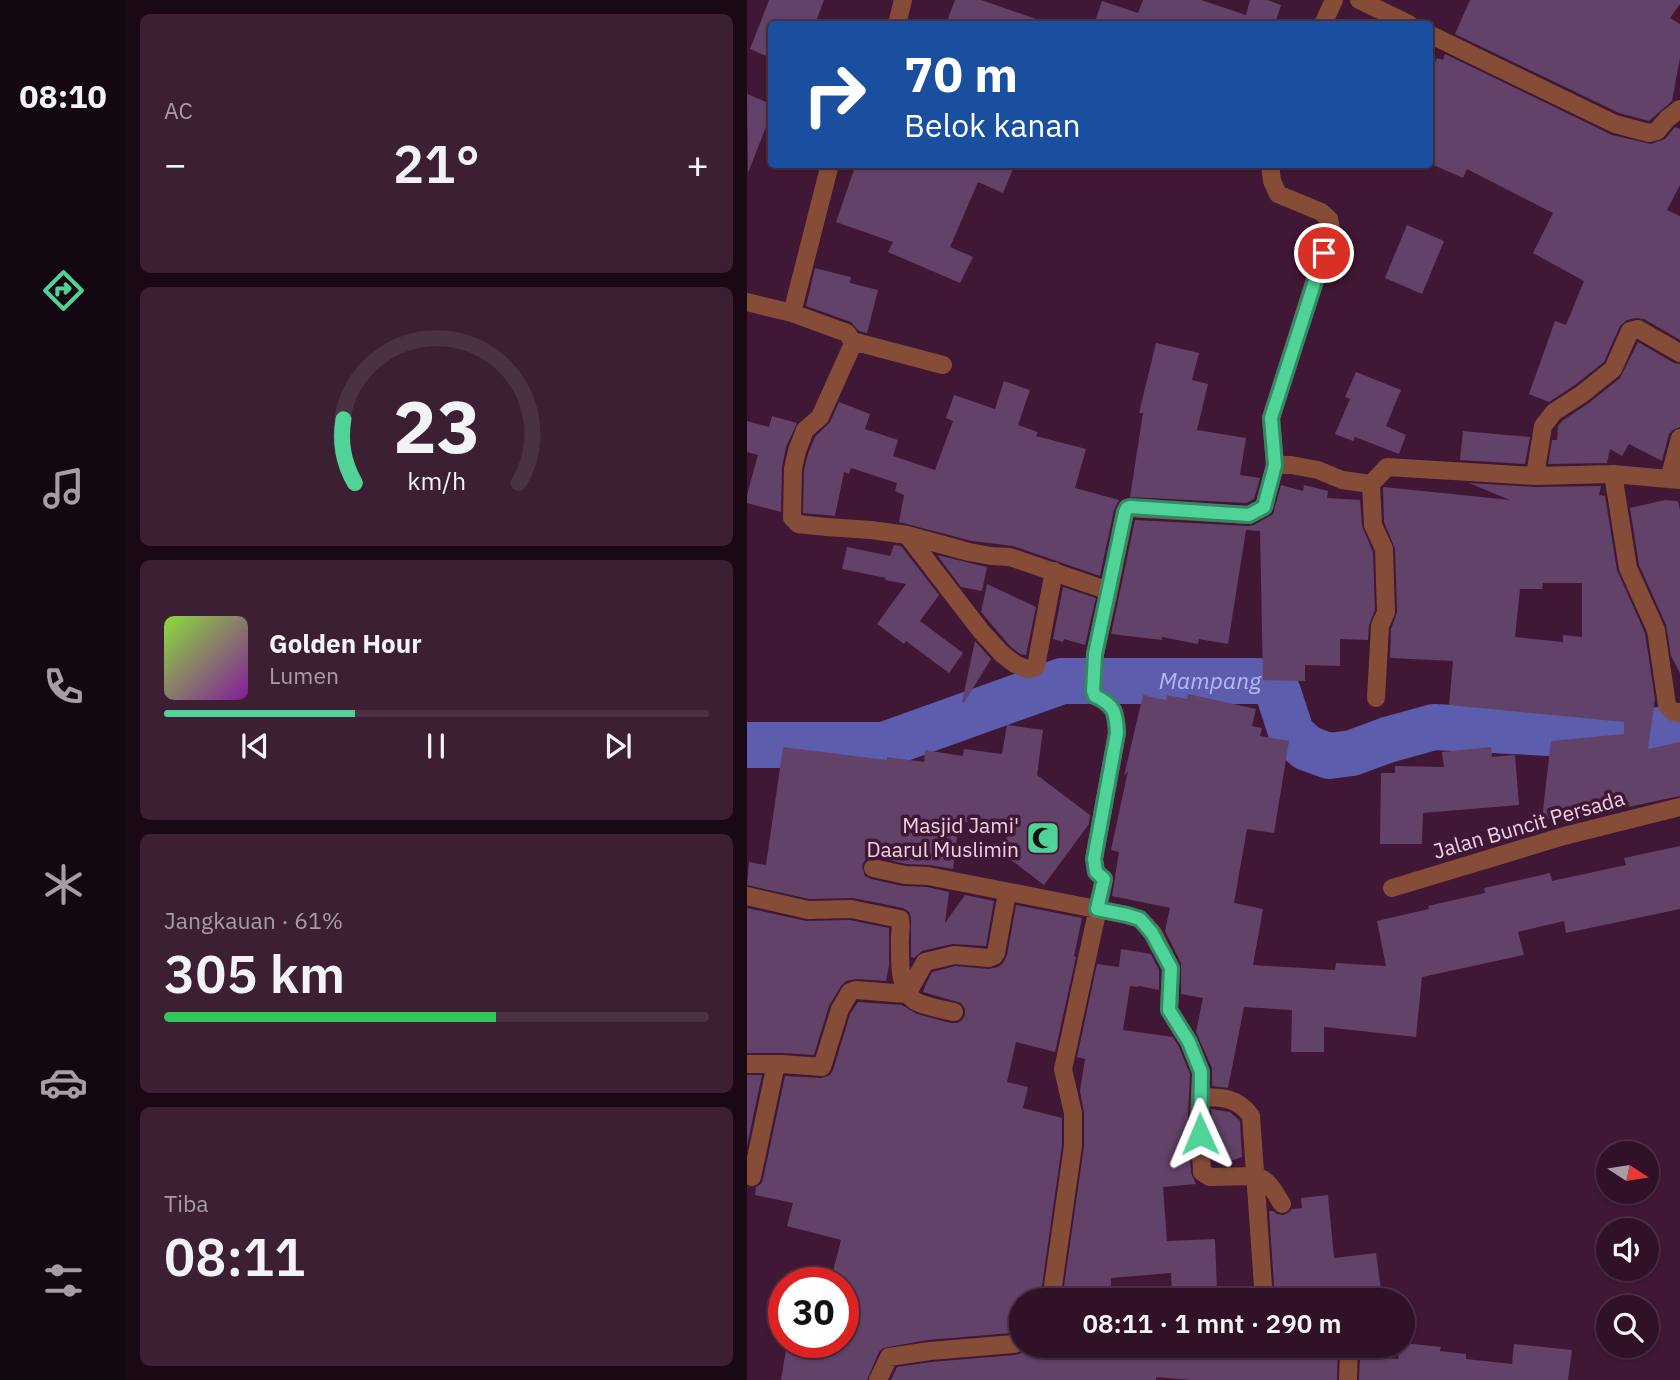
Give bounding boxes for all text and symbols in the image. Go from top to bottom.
text: 70 m [904,42,1018,105]
icon: right [789,49,880,140]
text: 08:10 [19,75,107,117]
text: AC [164,95,193,125]
text: Belok kanan [904,104,1081,146]
text: 21° [393,130,480,197]
text: − [164,139,187,188]
text: + [686,139,709,188]
pin [1294,223,1354,283]
icon: arrive [1305,234,1343,272]
icon: directions [39,266,88,315]
text: 23 [393,378,480,473]
icon: music [39,464,88,513]
text: km/h [407,464,466,497]
text: Golden Hour [269,626,422,660]
text: Lumen [269,660,339,690]
icon: phone [39,662,88,711]
water label: Mampang [1159,665,1262,695]
icon: previous [236,727,274,765]
icon: pause [417,727,455,765]
icon: next [599,727,637,765]
street label: Jalan Buncit Persada [1430,783,1628,865]
place label: Masjid Jami' Daarul Muslimin [866,811,1019,863]
mosque icon: Masjid Jami' Daarul Muslimin [1024,819,1062,857]
icon: climate [39,860,88,909]
text: Jangkauan · 61% [164,905,343,935]
text: 305 km [164,940,345,1007]
icon: car [39,1058,88,1107]
position arrow [1163,1097,1237,1171]
north arrow [1596,1141,1659,1204]
map controls [1596,1141,1659,1358]
text: Tiba [164,1188,209,1218]
button: sound [1596,1218,1659,1281]
text: 08:11 [164,1223,305,1290]
icon: filters [39,1256,88,1305]
speed limit sign: 30 [768,1267,859,1358]
button: search [1596,1295,1659,1358]
text: 08:11 · 1 mnt · 290 m [1082,1306,1342,1340]

